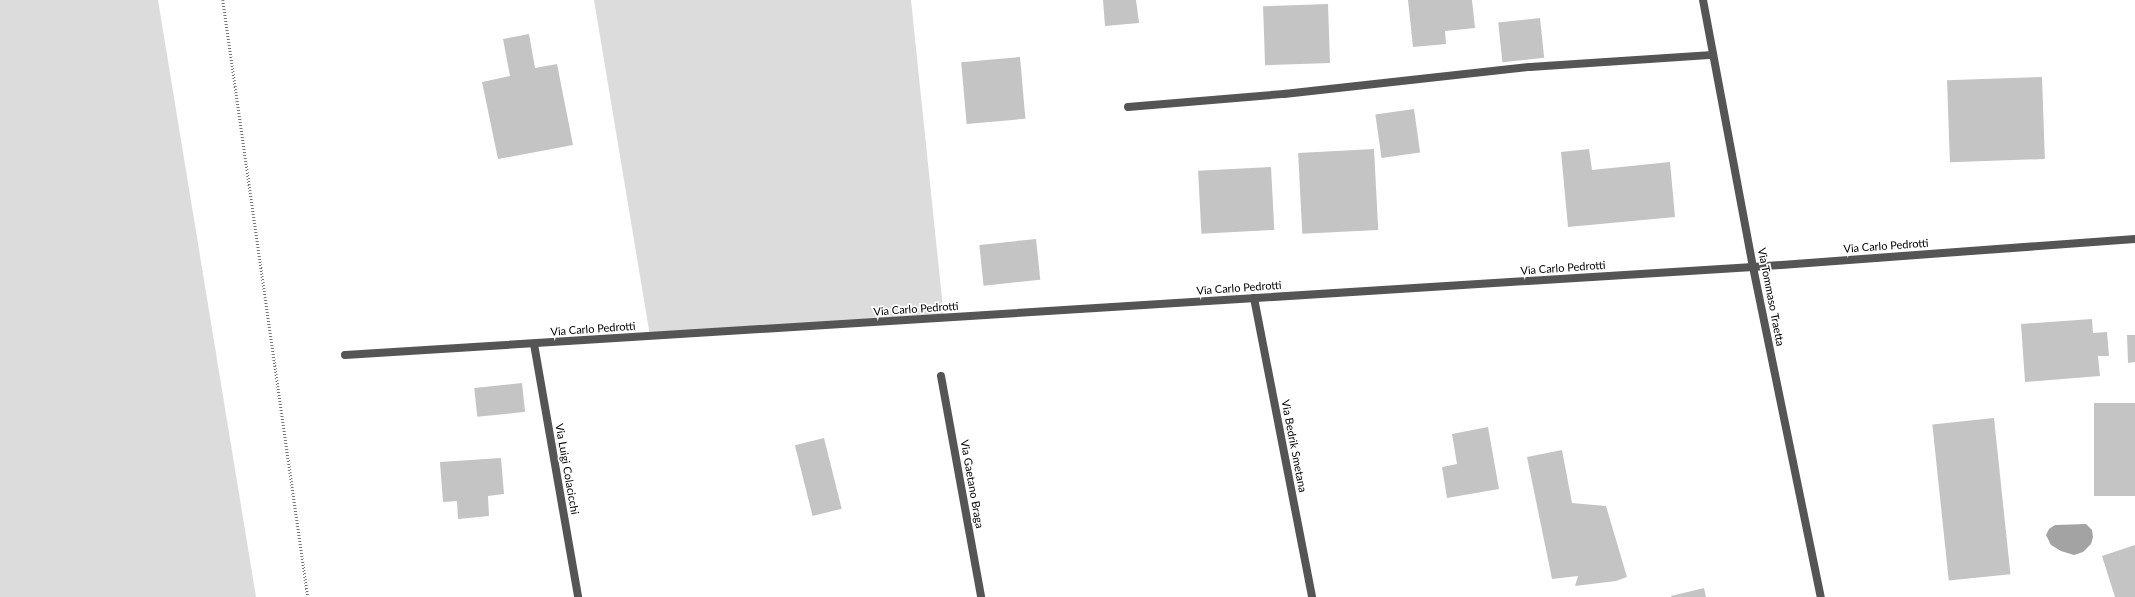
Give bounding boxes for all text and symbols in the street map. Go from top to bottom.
street label: Via Carlo Pedrotti [1843,236,1929,256]
street label: Via Tommaso Traetta [1755,246,1787,348]
street label: Via Carlo Pedrotti [1520,258,1606,278]
street label: Via Carlo Pedrotti [1196,278,1282,298]
street label: Via Carlo Pedrotti [873,299,959,319]
street label: Via Carlo Pedrotti [550,319,636,339]
street label: Via Bedrik Smetana [1279,399,1309,493]
street label: Via Luigi Colacicchi [552,422,582,516]
street label: Via Gaetano Braga [958,439,986,529]

